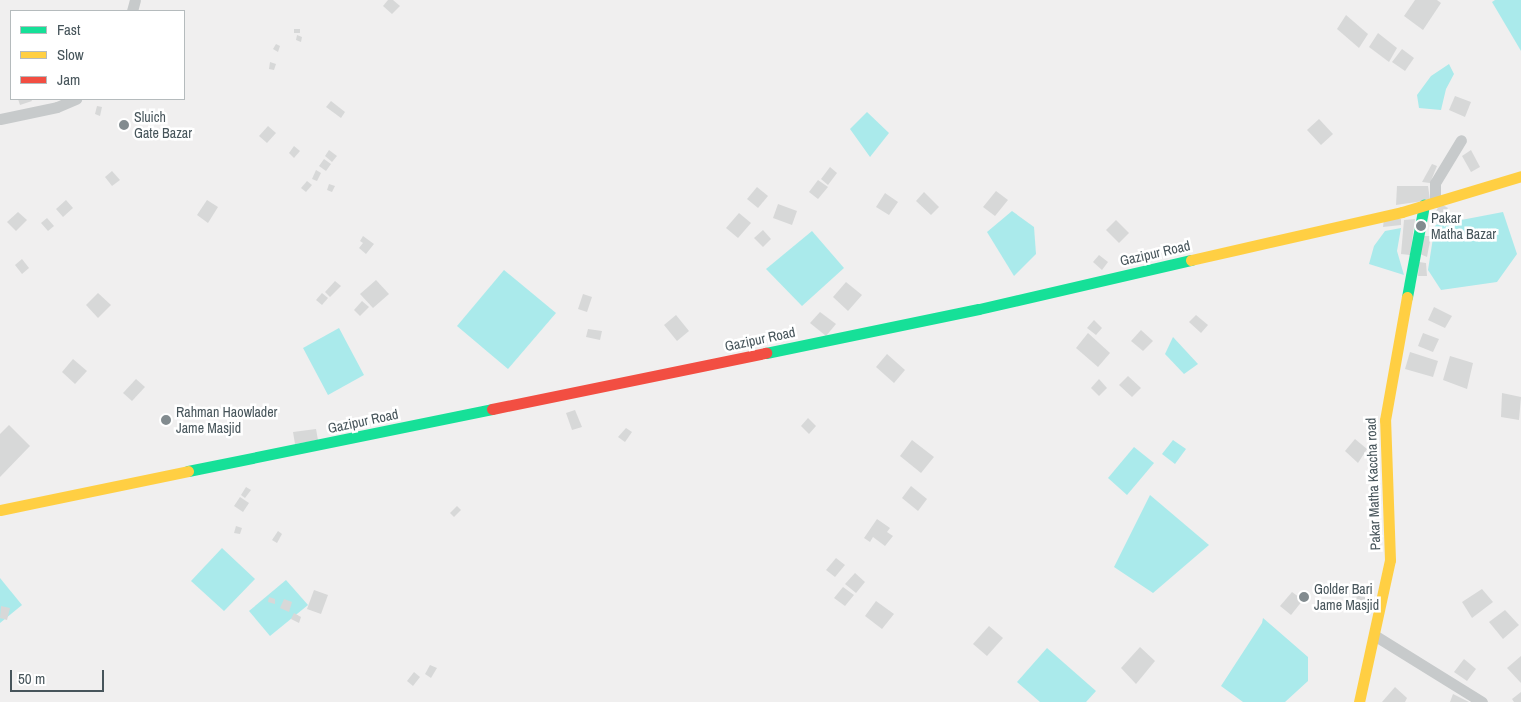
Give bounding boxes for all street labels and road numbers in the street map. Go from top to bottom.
street label: Gazipur Road [1118,237,1192,269]
street label: Gazipur Road [723,323,797,355]
street label: Gazipur Road [326,405,400,437]
street label: Pakar Matha Kaccha road [1362,417,1384,551]

